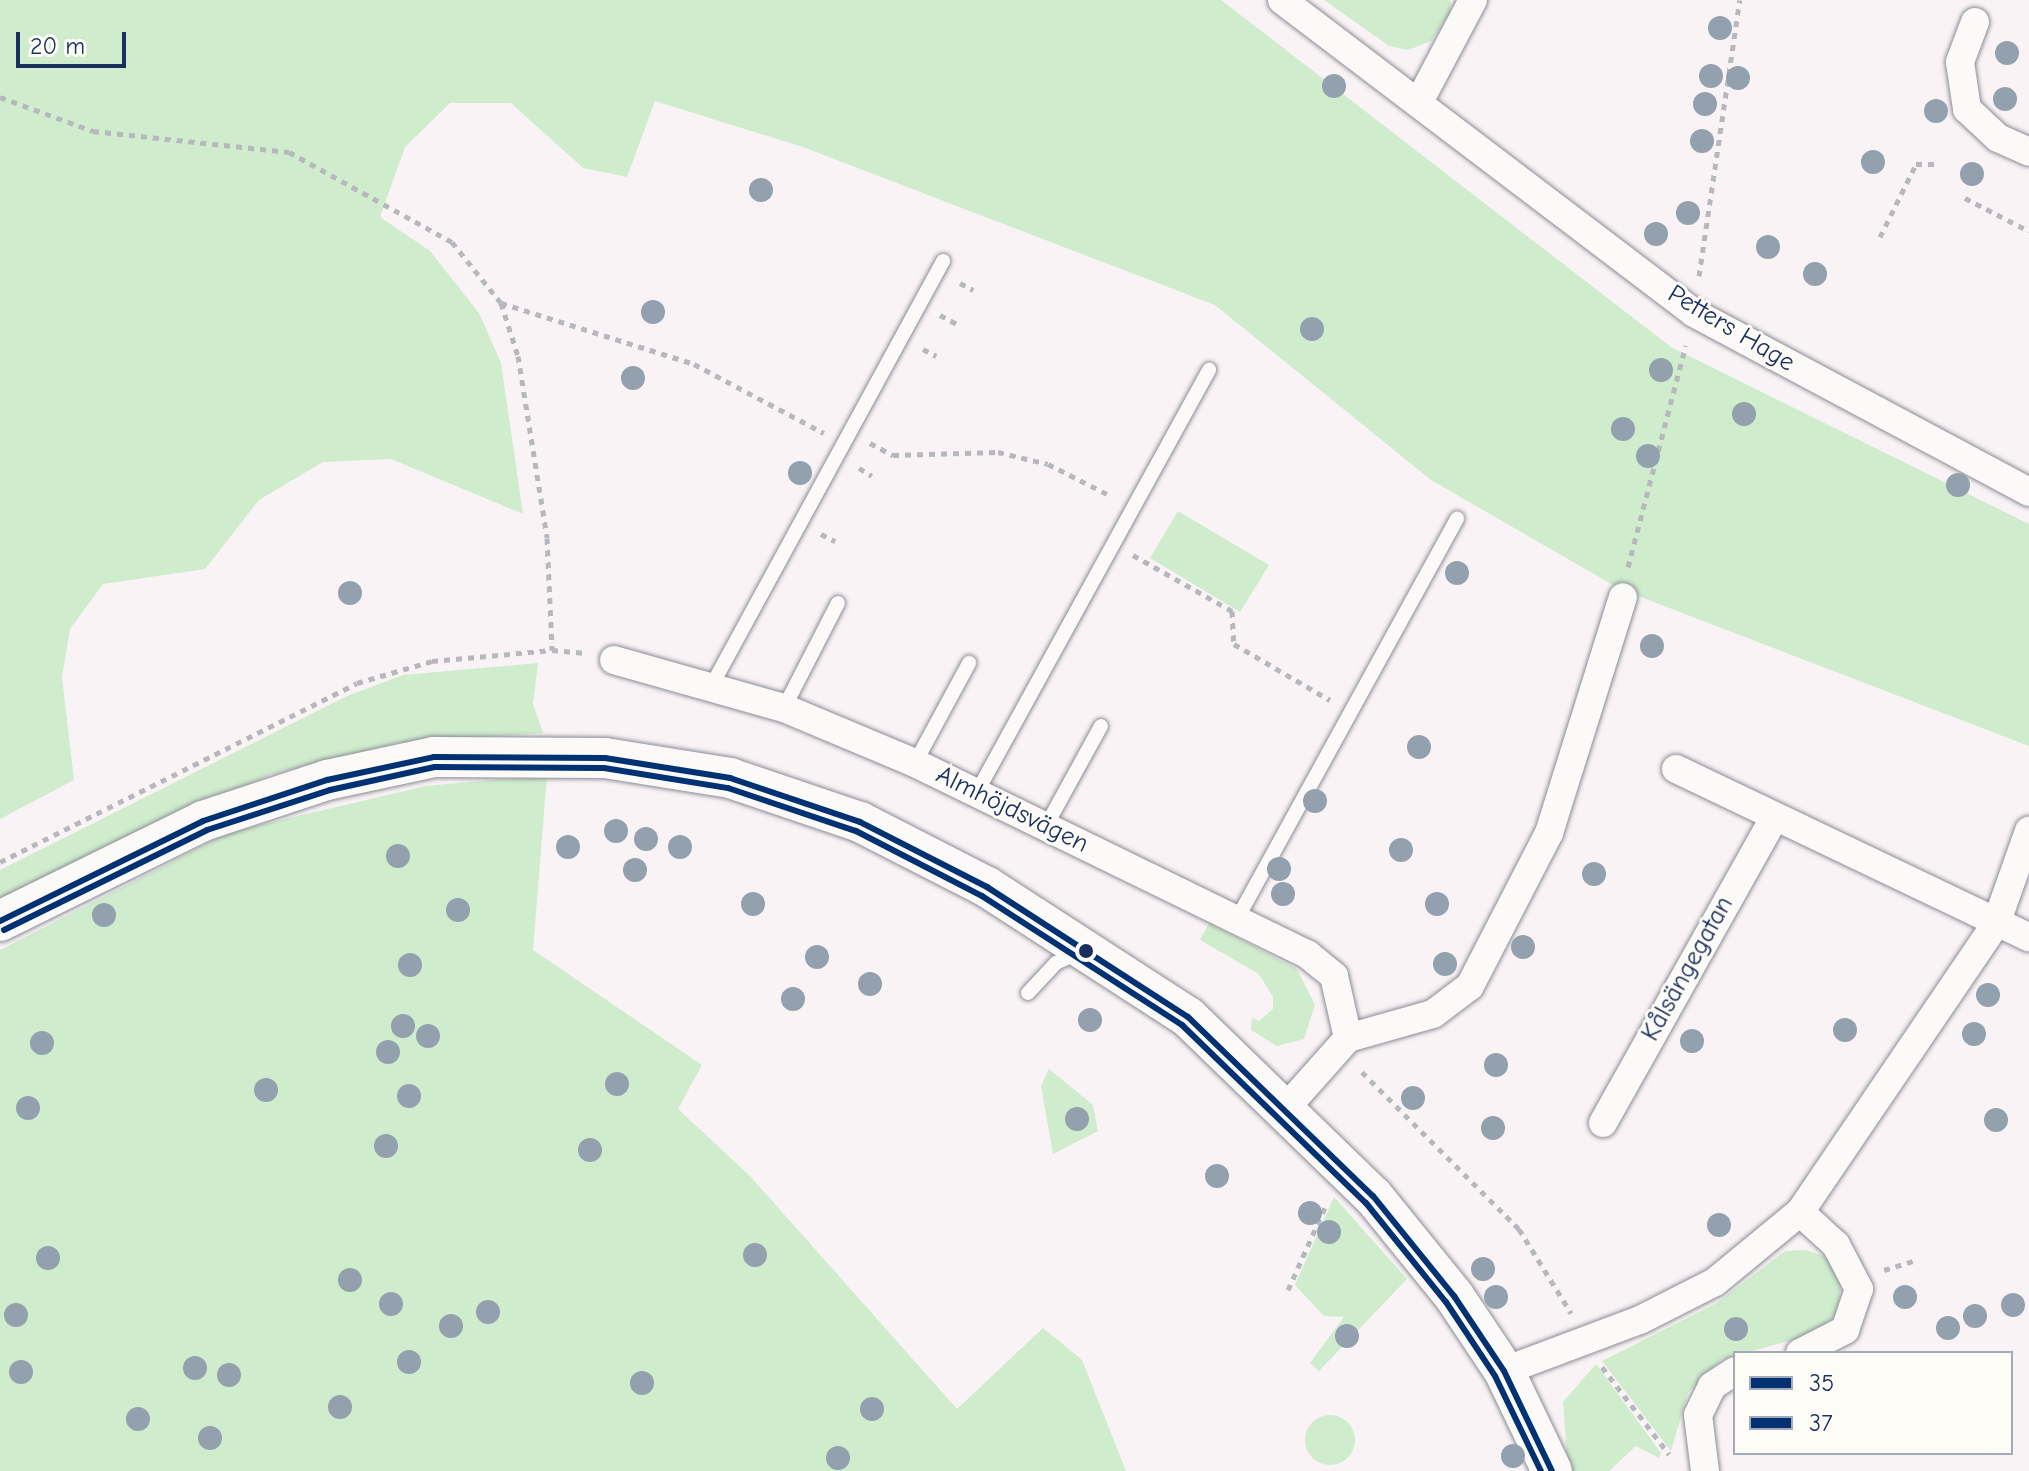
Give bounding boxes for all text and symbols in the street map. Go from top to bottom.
scale bar [20,16,130,66]
text: 20 m [30,32,85,60]
street label: Petters Hage [1662,279,1800,379]
street label: Almhöjdsvägen [931,760,1093,860]
street label: Kålsängegatan [1635,891,1741,1047]
unlabelled marker [1078,943,1094,959]
legend [1733,1351,2013,1455]
text: 35 [1809,1369,1834,1397]
text: 37 [1809,1409,1833,1437]

